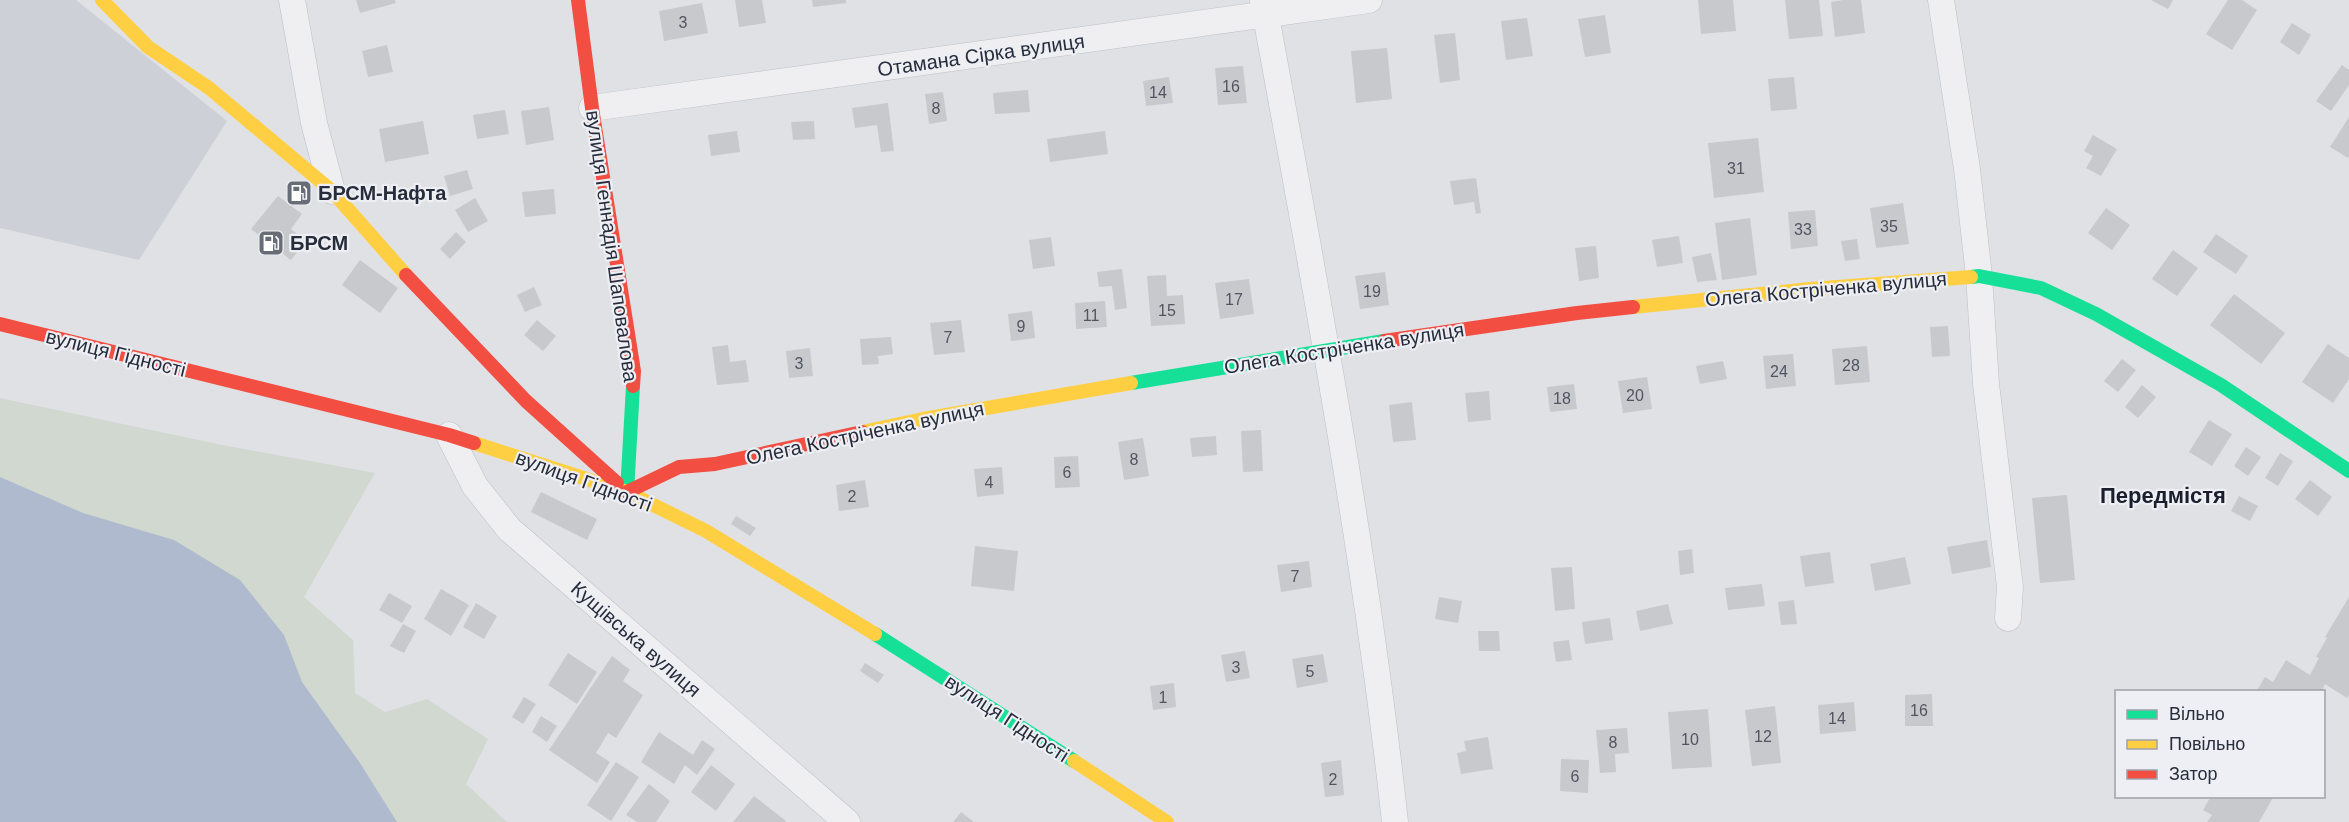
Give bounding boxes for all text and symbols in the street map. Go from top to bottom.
house number: 3 [679,14,688,31]
street label: Отамана Сірка вулиця [876,30,1086,80]
house number: 16 [1222,78,1240,95]
house number: 14 [1149,84,1167,101]
house number: 8 [932,100,941,117]
street label: вулиця Геннадія Шаповалова [582,109,642,384]
house number: 31 [1727,160,1745,177]
fuel station icon: БРСМ-Нафта [284,178,314,208]
place label: БРСМ-Нафта [318,182,447,204]
house number: 35 [1880,218,1898,235]
house number: 33 [1794,221,1812,238]
fuel station icon: БРСМ [256,228,286,258]
place label: БРСМ [290,232,348,254]
street label: Олега Костріченка вулиця [1704,267,1948,311]
house number: 19 [1363,283,1381,300]
house number: 17 [1225,291,1243,308]
house number: 15 [1158,302,1176,319]
house number: 11 [1083,307,1099,324]
house number: 9 [1017,318,1026,335]
street label: Олега Костріченка вулиця [1223,318,1465,378]
street label: вулиця Гідності [44,325,188,381]
house number: 7 [944,329,953,346]
house number: 3 [795,355,804,372]
house number: 28 [1842,357,1860,374]
house number: 24 [1770,363,1788,380]
house number: 20 [1626,387,1644,404]
house number: 18 [1553,390,1571,407]
street label: Олега Костріченка вулиця [744,397,986,469]
street label: вулиця Гідності [513,446,655,516]
house number: 8 [1130,451,1139,468]
house number: 6 [1063,464,1072,481]
house number: 4 [985,474,994,491]
district label: Передмістя [2100,483,2226,508]
house number: 2 [848,488,857,505]
house number: 7 [1291,568,1300,585]
street label: Кущівська вулиця [567,577,705,701]
house number: 3 [1232,659,1241,676]
house number: 5 [1306,663,1315,680]
street label: вулиця Гідності [941,670,1073,766]
house number: 1 [1159,689,1168,706]
legend [2115,690,2325,798]
house number: 16 [1910,702,1928,719]
text: Вільно [2169,704,2225,724]
house number: 14 [1828,710,1846,727]
house number: 12 [1754,728,1772,745]
house number: 10 [1681,731,1699,748]
house number: 8 [1609,734,1618,751]
text: Повільно [2169,734,2245,754]
text: Затор [2169,764,2218,784]
house number: 6 [1571,768,1580,785]
house number: 2 [1329,771,1338,788]

